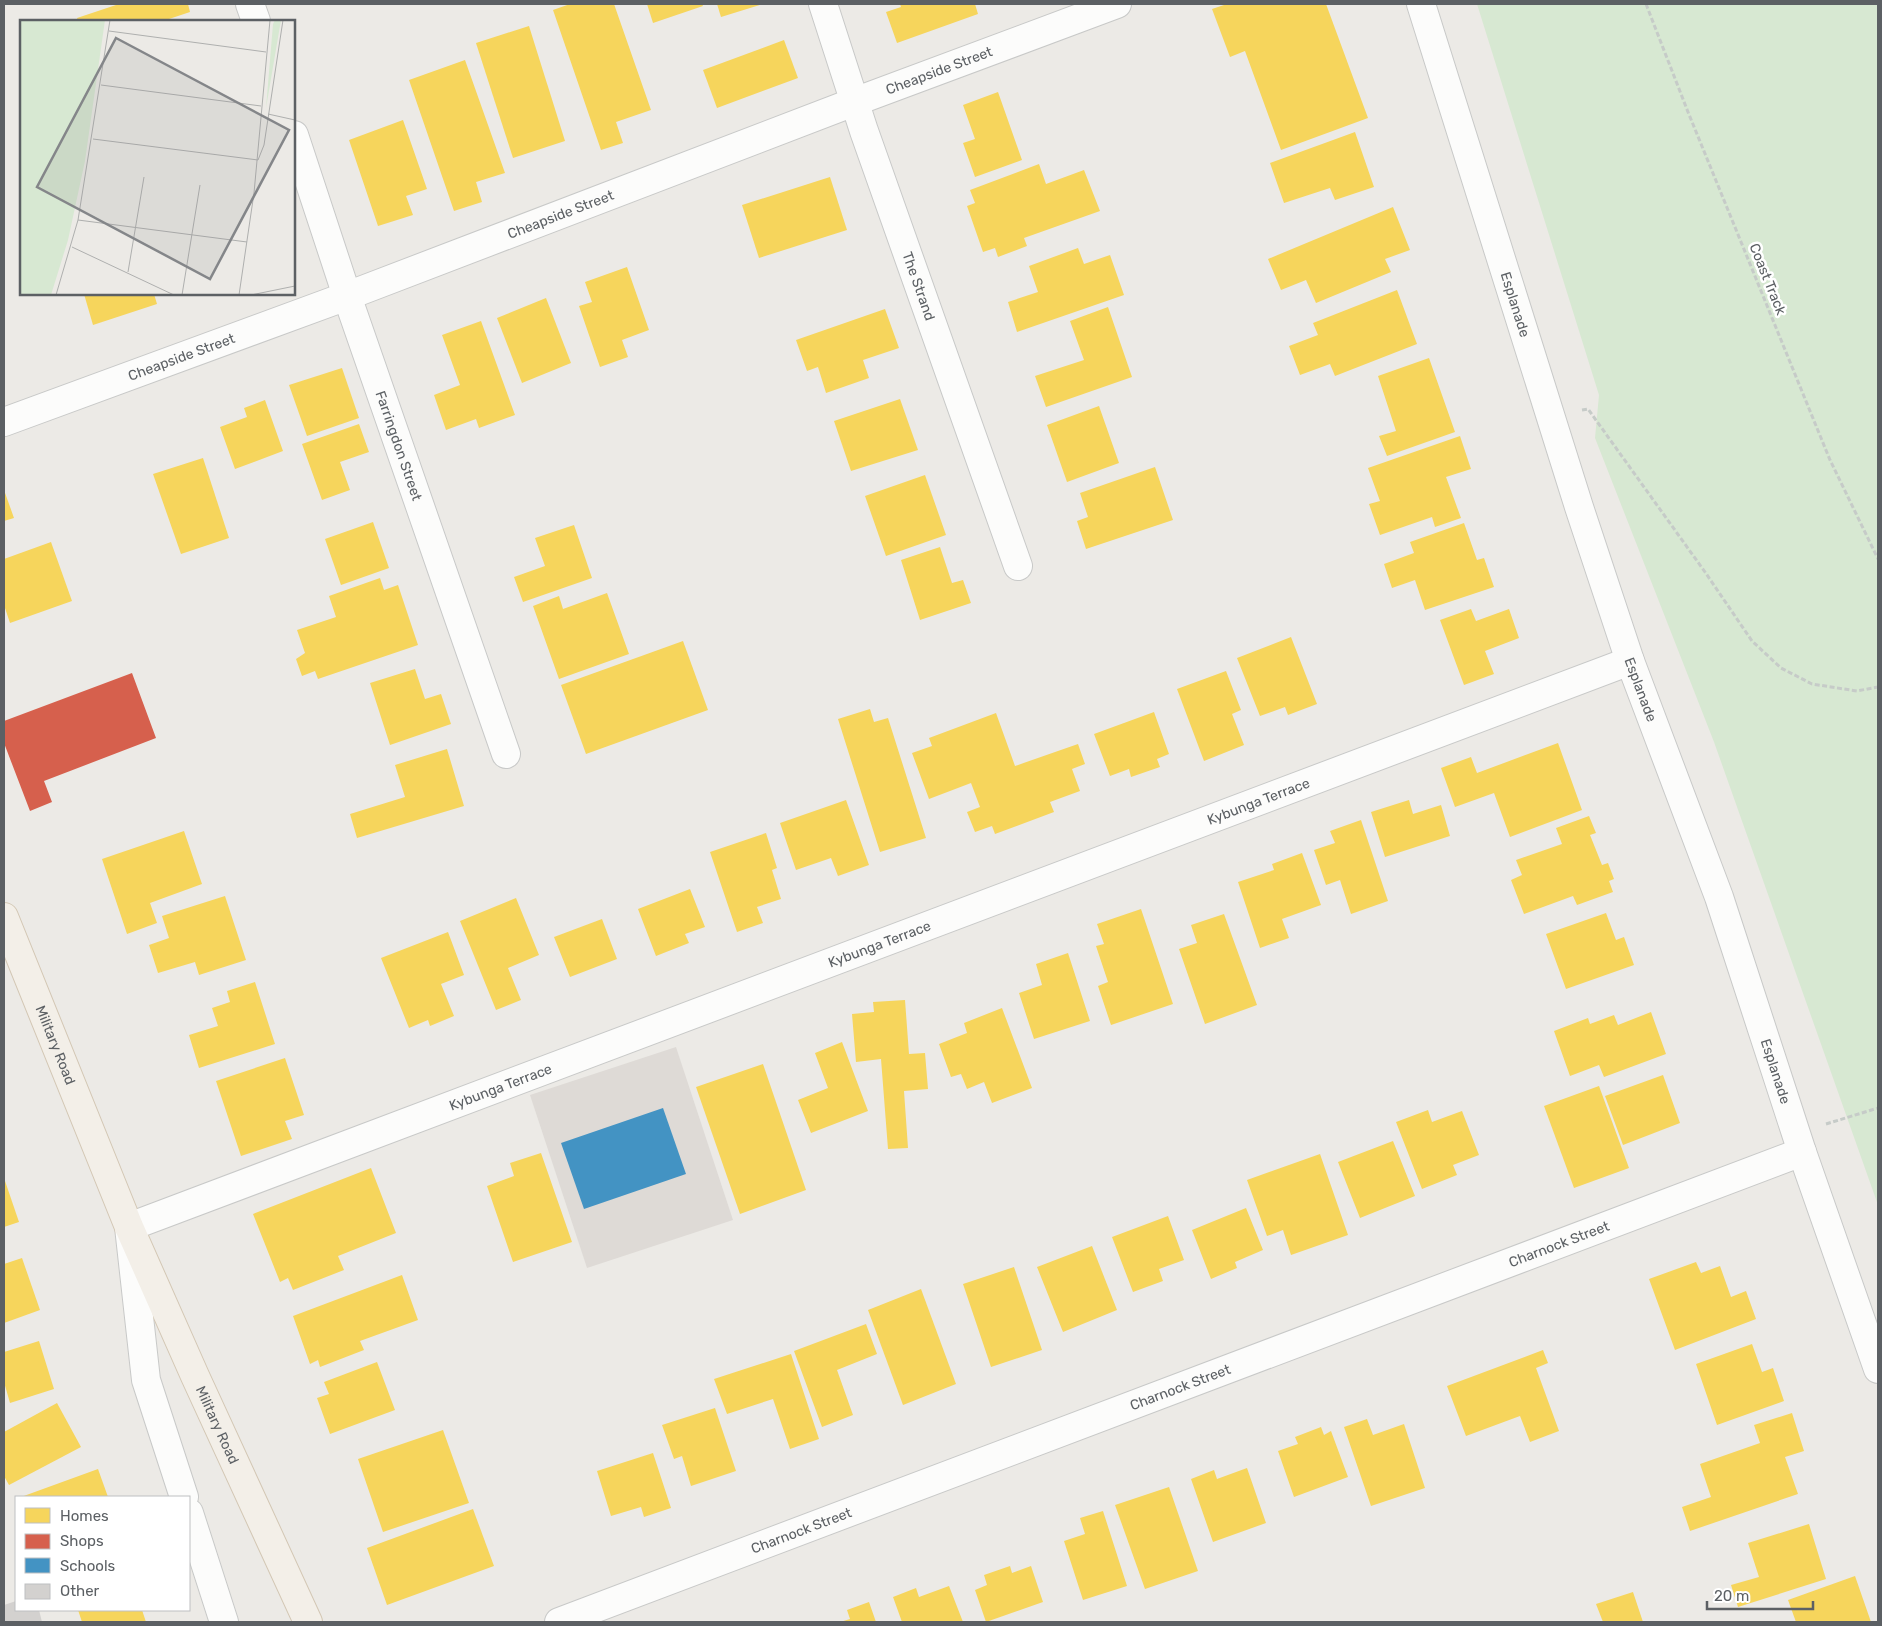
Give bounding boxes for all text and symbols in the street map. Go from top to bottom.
inset map [20,20,295,295]
street label: Cheapside Street [884,43,995,98]
street label: Cheapside Street [505,187,617,243]
street label: Coast Track [1745,241,1790,318]
street label: The Strand [898,250,938,323]
street label: Esplanade [1497,270,1533,340]
street label: Cheapside Street [126,330,238,385]
street label: Farringdon Street [372,389,426,504]
street label: Esplanade [1620,655,1660,724]
street label: Kybunga Terrace [1205,774,1312,829]
street label: Kybunga Terrace [826,917,933,972]
street label: Military Road [32,1003,79,1087]
street label: Esplanade [1757,1037,1794,1106]
street label: Kybunga Terrace [447,1060,555,1114]
street label: Charnock Street [1506,1217,1612,1271]
street label: Charnock Street [1128,1361,1233,1414]
street label: Military Road [192,1383,242,1467]
legend [15,1496,190,1611]
street label: Charnock Street [749,1504,855,1558]
text: Homes [60,1507,109,1525]
text: Shops [60,1532,104,1550]
text: Schools [60,1557,116,1575]
scale bar [1707,1578,1813,1610]
text: Other [60,1582,100,1600]
text: 20 m [1714,1587,1749,1605]

